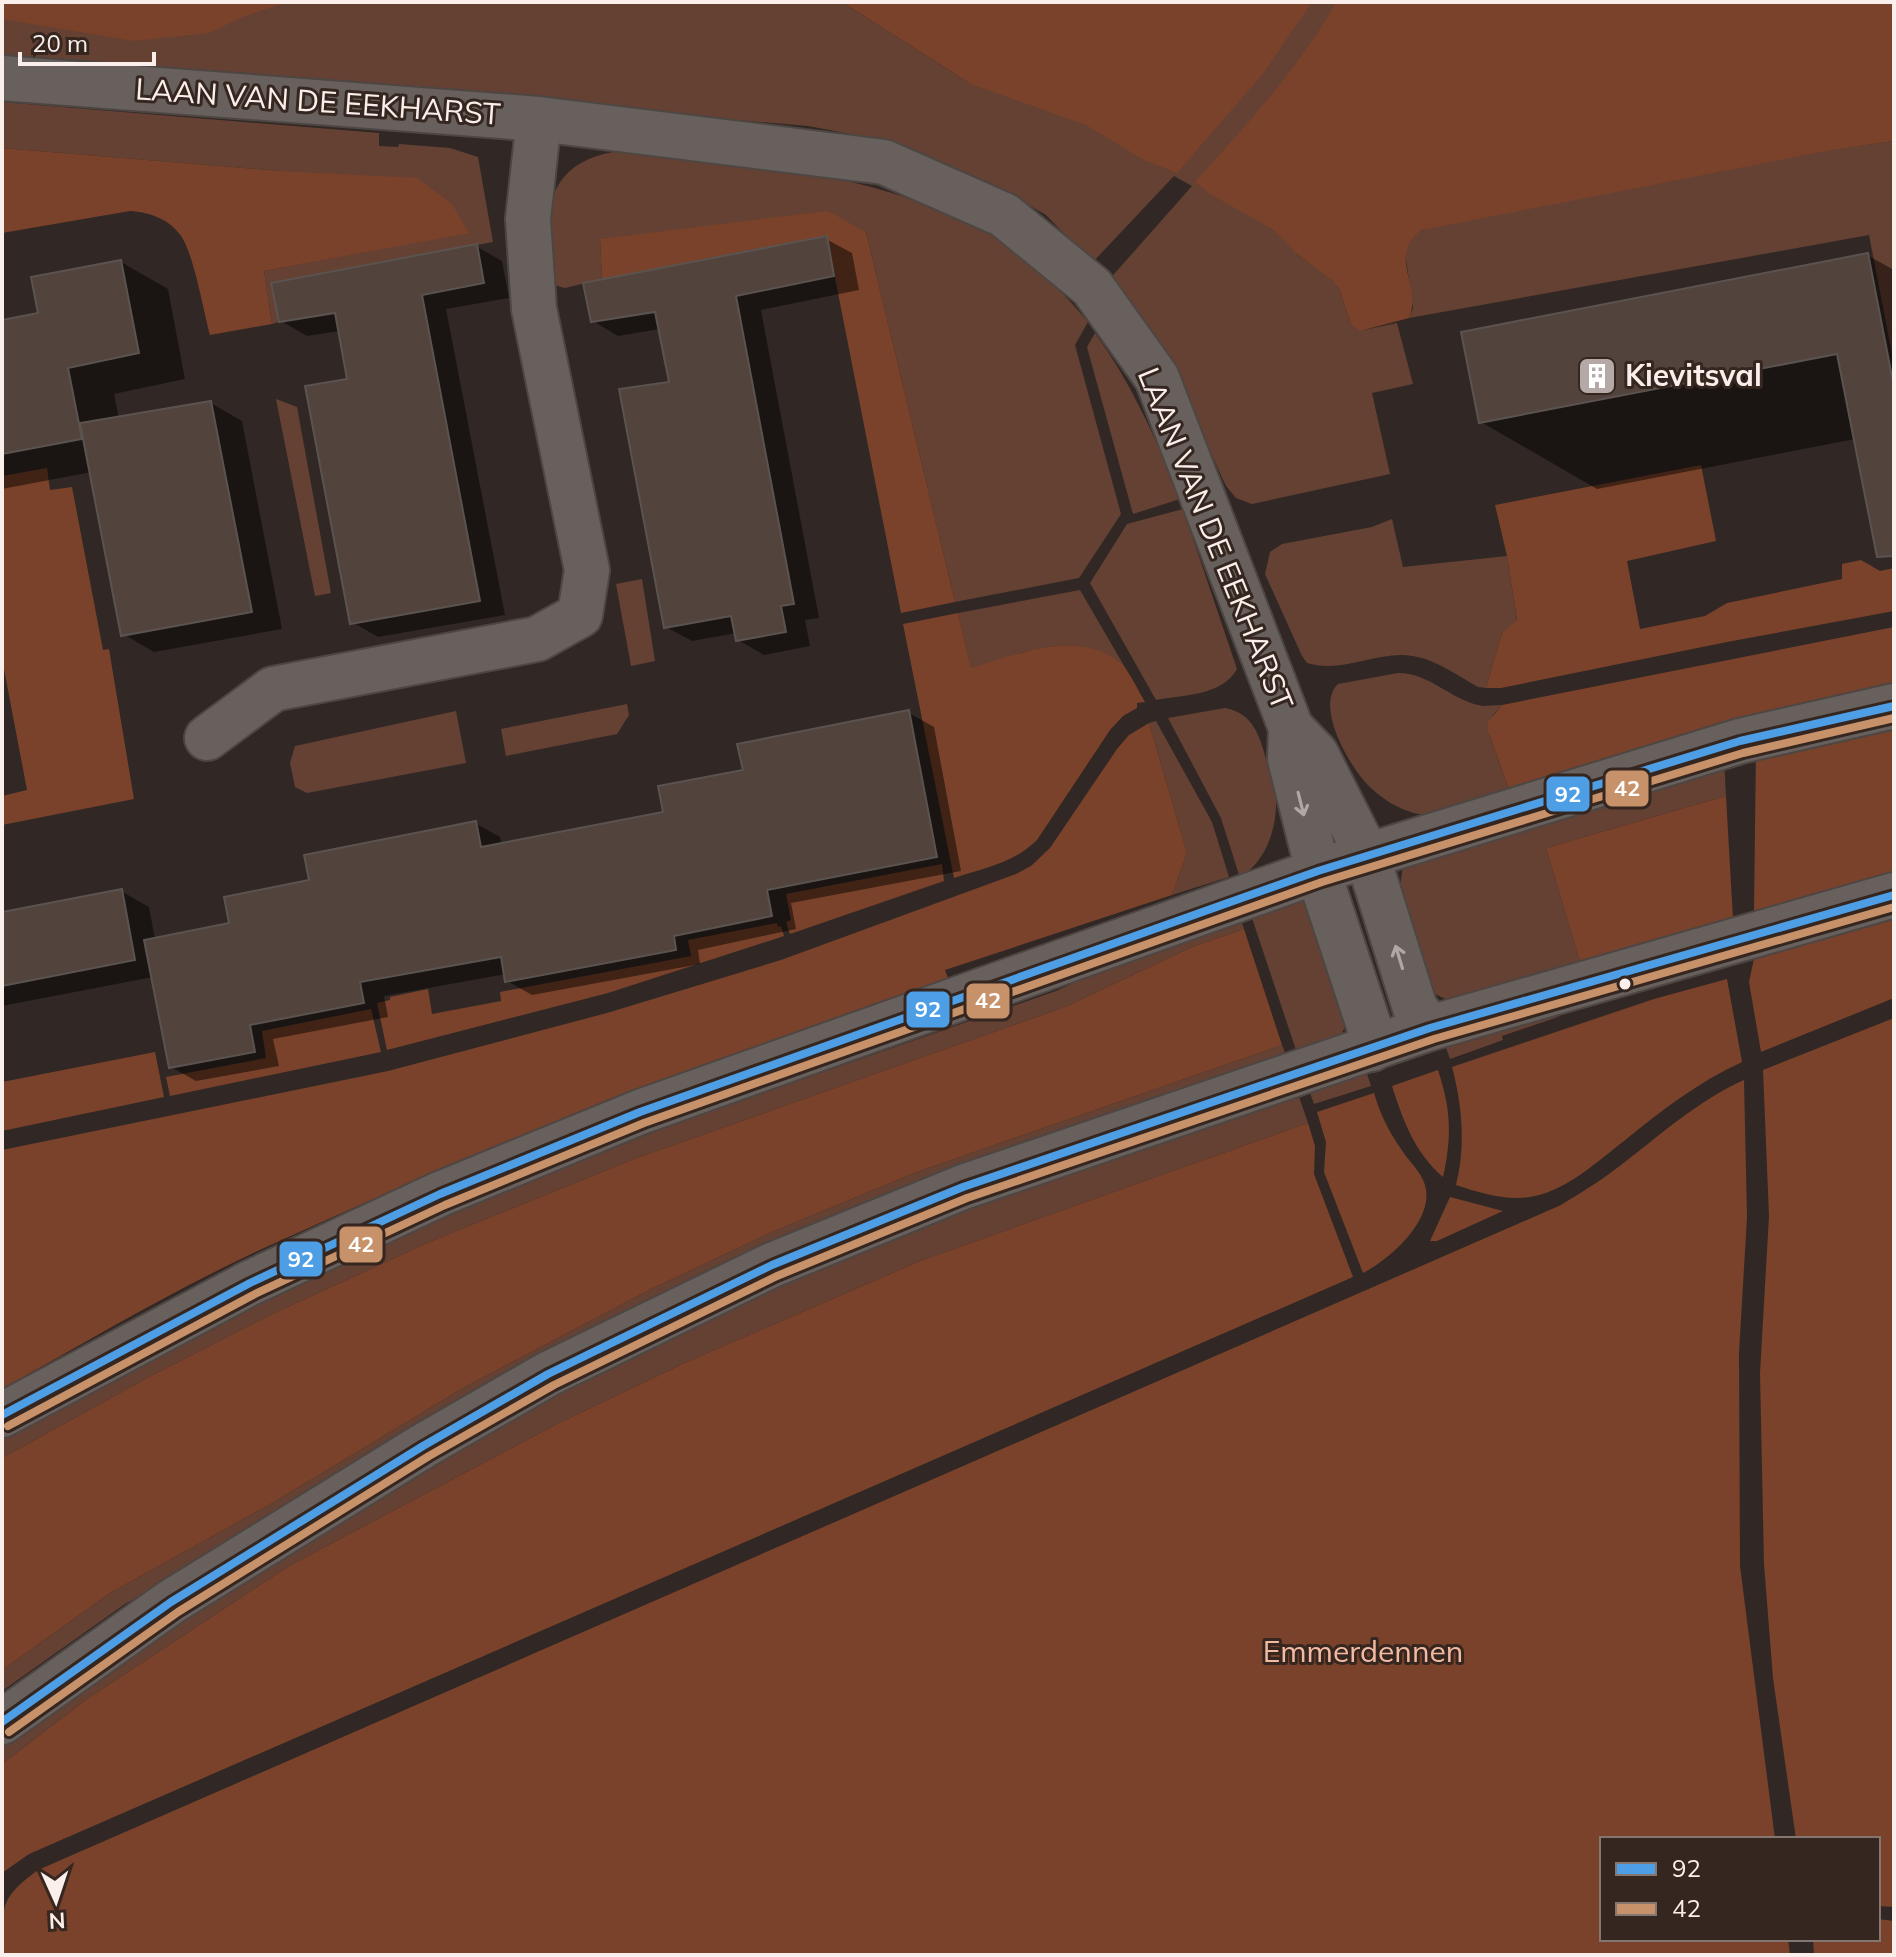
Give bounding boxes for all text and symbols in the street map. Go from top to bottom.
scale bar [20,16,154,66]
text: 20 m [32,28,88,58]
street label: LAAN VAN DE EEKHARST [134,69,502,133]
building icon: Kievitsval [1576,355,1618,397]
place label: Kievitsval [1625,356,1762,394]
street label: LAAN VAN DE EEKHARST [1130,362,1302,715]
line badge: 42 [1604,769,1650,808]
text: 42 [1614,774,1640,802]
line badge: 92 [1545,775,1591,813]
text: 92 [1555,780,1581,808]
one-way arrow [1295,791,1310,817]
one-way arrow [1391,945,1406,971]
unlabelled marker [1617,976,1633,992]
line badge: 42 [965,982,1011,1020]
text: 42 [975,986,1001,1014]
line badge: 92 [905,990,951,1029]
text: 92 [915,995,941,1023]
line badge: 42 [338,1225,384,1264]
text: 42 [348,1230,374,1258]
line badge: 92 [278,1240,324,1278]
text: 92 [288,1245,314,1273]
park label: Emmerdennen [1263,1632,1463,1670]
legend [1600,1837,1880,1941]
text: 92 [1672,1853,1701,1883]
north arrow [16,1861,96,1941]
text: 42 [1672,1893,1701,1923]
text: N [48,1907,66,1935]

